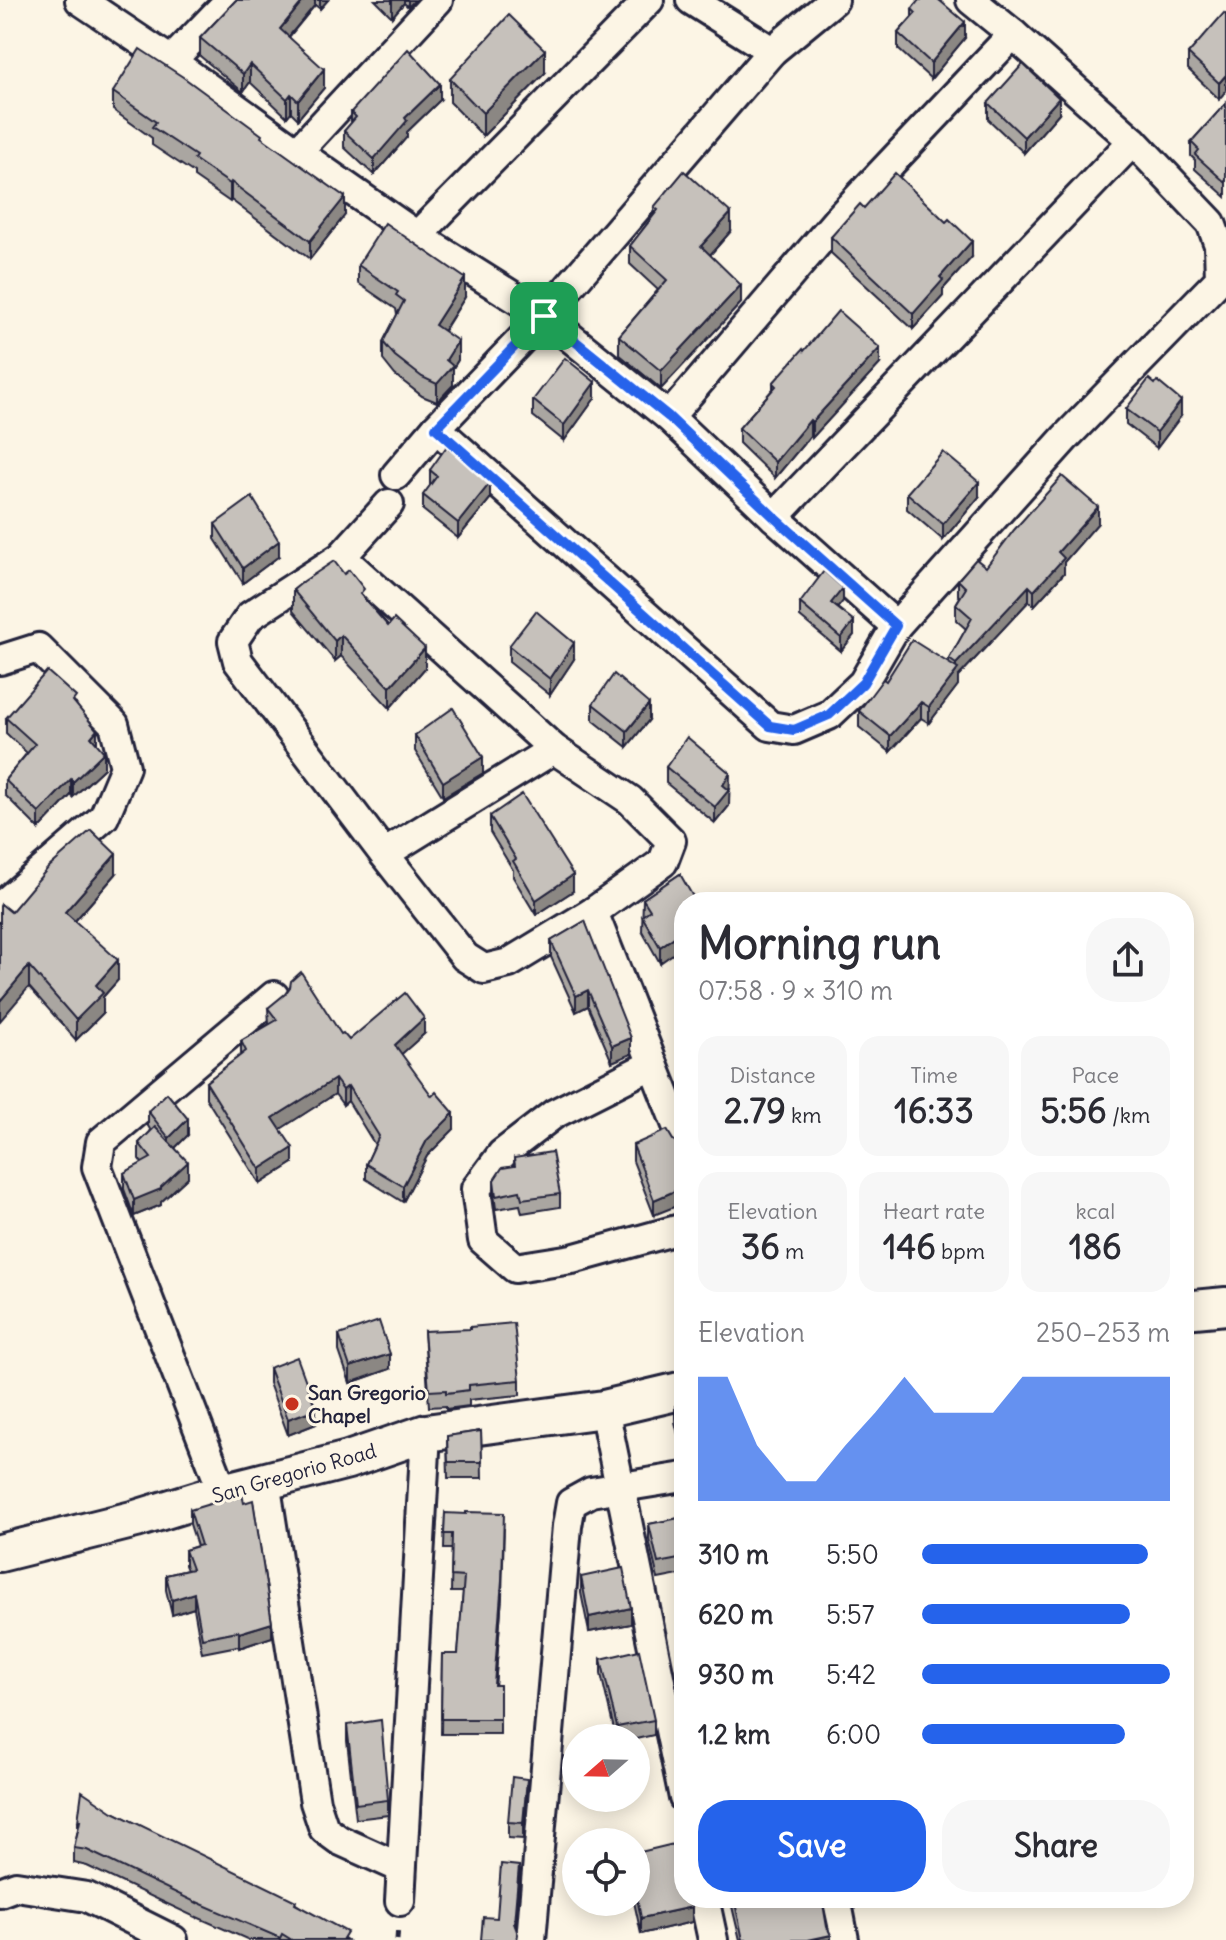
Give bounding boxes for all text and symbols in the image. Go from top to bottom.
pin [510,282,578,350]
icon: arrive [522,294,566,338]
text: Morning run [698,916,941,971]
button: share [1086,918,1170,1002]
text: 07:58 · 9 × 310 m [698,974,893,1007]
text: Distance [730,1061,816,1089]
text: Time [910,1061,958,1089]
text: Pace [1071,1061,1119,1089]
text: 2.79 [724,1089,786,1132]
text: 16:33 [894,1089,974,1132]
text: 5:56 [1040,1089,1107,1132]
text: km [786,1101,821,1129]
text: /km [1107,1101,1150,1129]
text: Elevation [728,1197,818,1225]
text: Heart rate [883,1197,985,1225]
text: kcal [1076,1197,1115,1225]
text: 36 [741,1225,780,1268]
text: 146 [883,1225,936,1268]
text: 186 [1069,1225,1122,1268]
text: m [780,1237,804,1265]
text: bpm [936,1237,985,1265]
text: Elevation [698,1316,805,1349]
text: 250–253 m [1036,1316,1170,1349]
place label: San Gregorio Chapel [308,1380,426,1428]
marker: San Gregorio Chapel [283,1395,301,1413]
street label: San Gregorio Road [209,1438,379,1508]
text: 310 m [698,1538,769,1571]
text: 5:50 [826,1538,879,1571]
text: 620 m [698,1598,773,1631]
text: 5:57 [826,1598,875,1631]
text: 930 m [698,1658,774,1691]
text: 5:42 [826,1658,876,1691]
text: 1.2 km [698,1718,770,1751]
text: 6:00 [826,1718,881,1751]
north arrow [562,1724,650,1812]
map controls [562,1724,650,1916]
button: Save [698,1800,926,1892]
button: Share [942,1800,1170,1892]
button: locate [562,1828,650,1916]

